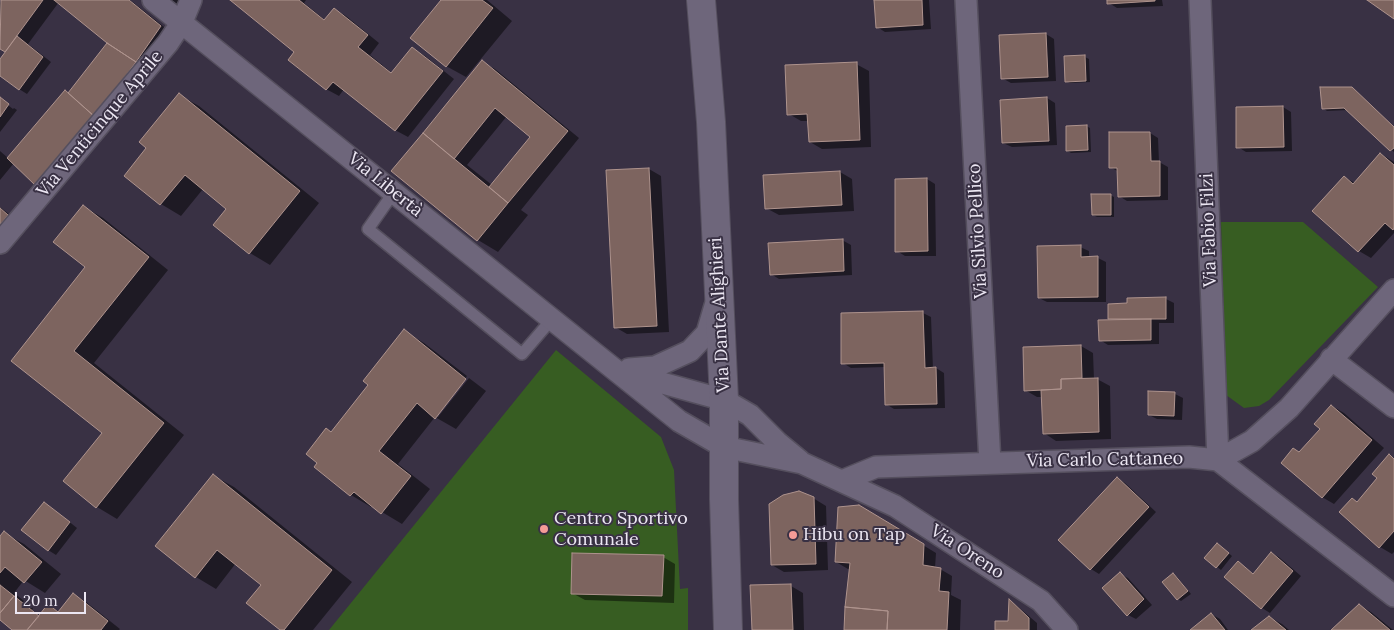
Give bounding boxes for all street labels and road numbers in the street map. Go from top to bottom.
street label: Via Venticinque Aprile [32,46,168,202]
street label: Via Libertà [343,148,427,222]
street label: Via Silvio Pellico [964,163,992,299]
street label: Via Fabio Filzi [1196,173,1222,287]
street label: Via Dante Alighieri [705,237,735,393]
street label: Via Carlo Cattaneo [1027,448,1183,472]
street label: Via Oreno [926,520,1008,584]

